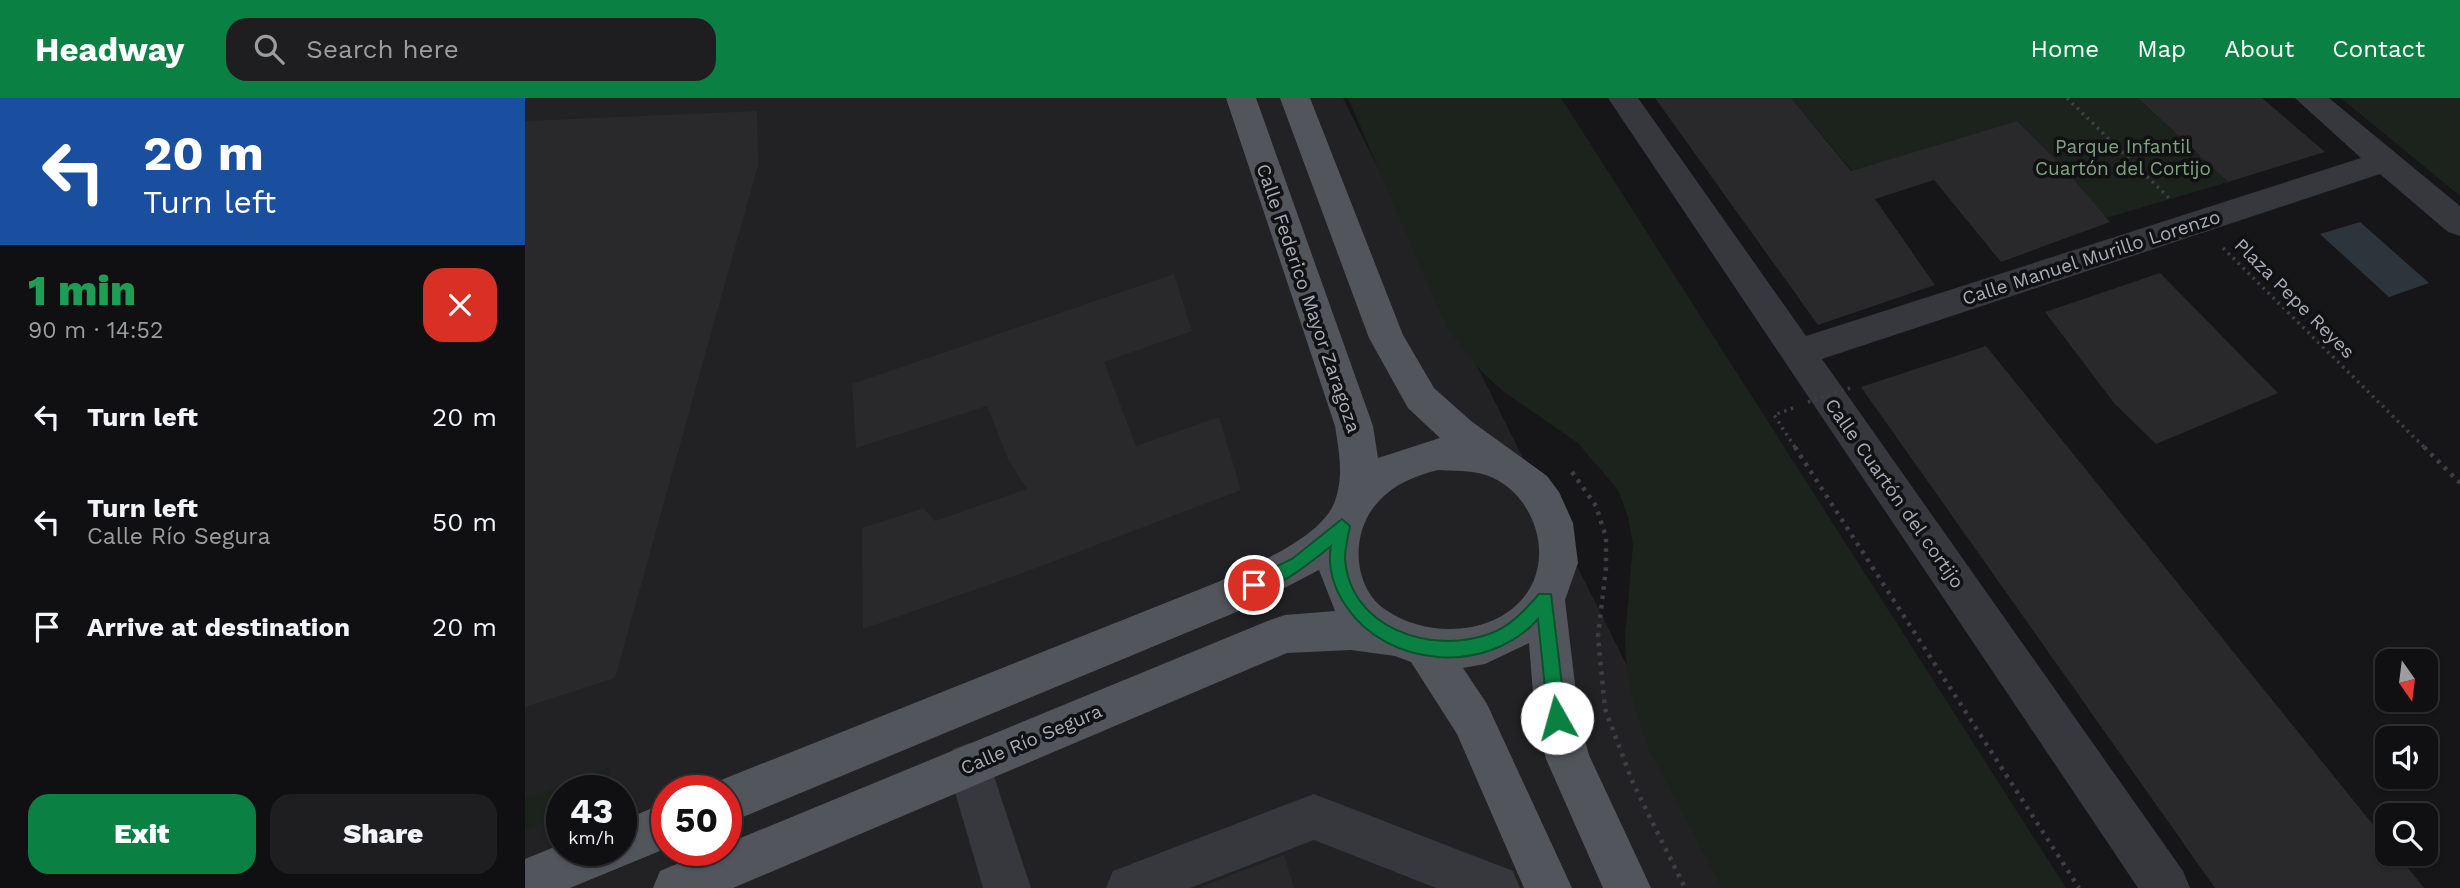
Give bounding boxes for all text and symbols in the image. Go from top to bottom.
search box [226,18,716,81]
text: Headway [35,30,184,69]
icon: search [250,30,288,68]
text: Search here [306,34,459,64]
text: Home [2031,35,2099,63]
text: Map [2137,35,2186,63]
text: About [2224,35,2294,63]
text: Contact [2332,35,2425,63]
text: 20 m [143,124,264,182]
icon: left [28,126,119,217]
park label: Parque Infantil Cuartón del Cortijo [2035,135,2211,180]
street label: Calle Federico Mayor Zaragoza [1252,161,1366,436]
text: Turn left [143,183,276,221]
street label: Calle Manuel Murillo Lorenzo [1959,205,2223,310]
street label: Plaza Pepe Reyes [2230,233,2360,363]
text: 1 min [28,266,136,315]
button: close [423,268,497,342]
text: 90 m · 14:52 [28,317,163,344]
street label: Calle Cuartón del cortijo [1820,394,1969,593]
icon: left [28,398,66,436]
text: Turn left [87,402,198,432]
text: 20 m [432,402,497,432]
text: Turn left [87,493,198,523]
icon: left [28,503,66,541]
text: 50 m [432,507,497,537]
text: Calle Río Segura [87,523,270,550]
pin [1224,555,1284,615]
icon: arrive [1235,566,1273,604]
icon: arrive [28,608,66,646]
text: Arrive at destination [87,612,350,642]
text: 20 m [432,612,497,642]
north arrow [2375,649,2438,712]
map controls [2375,649,2438,866]
position arrow [1520,681,1594,755]
street label: Calle Río Segura [957,699,1106,780]
button: sound [2375,726,2438,789]
speed limit sign: 50 [651,775,742,866]
text: 43 [570,790,613,832]
button: Exit [28,794,256,874]
button: Share [270,794,497,874]
button: search [2375,803,2438,866]
text: km/h [568,827,615,848]

